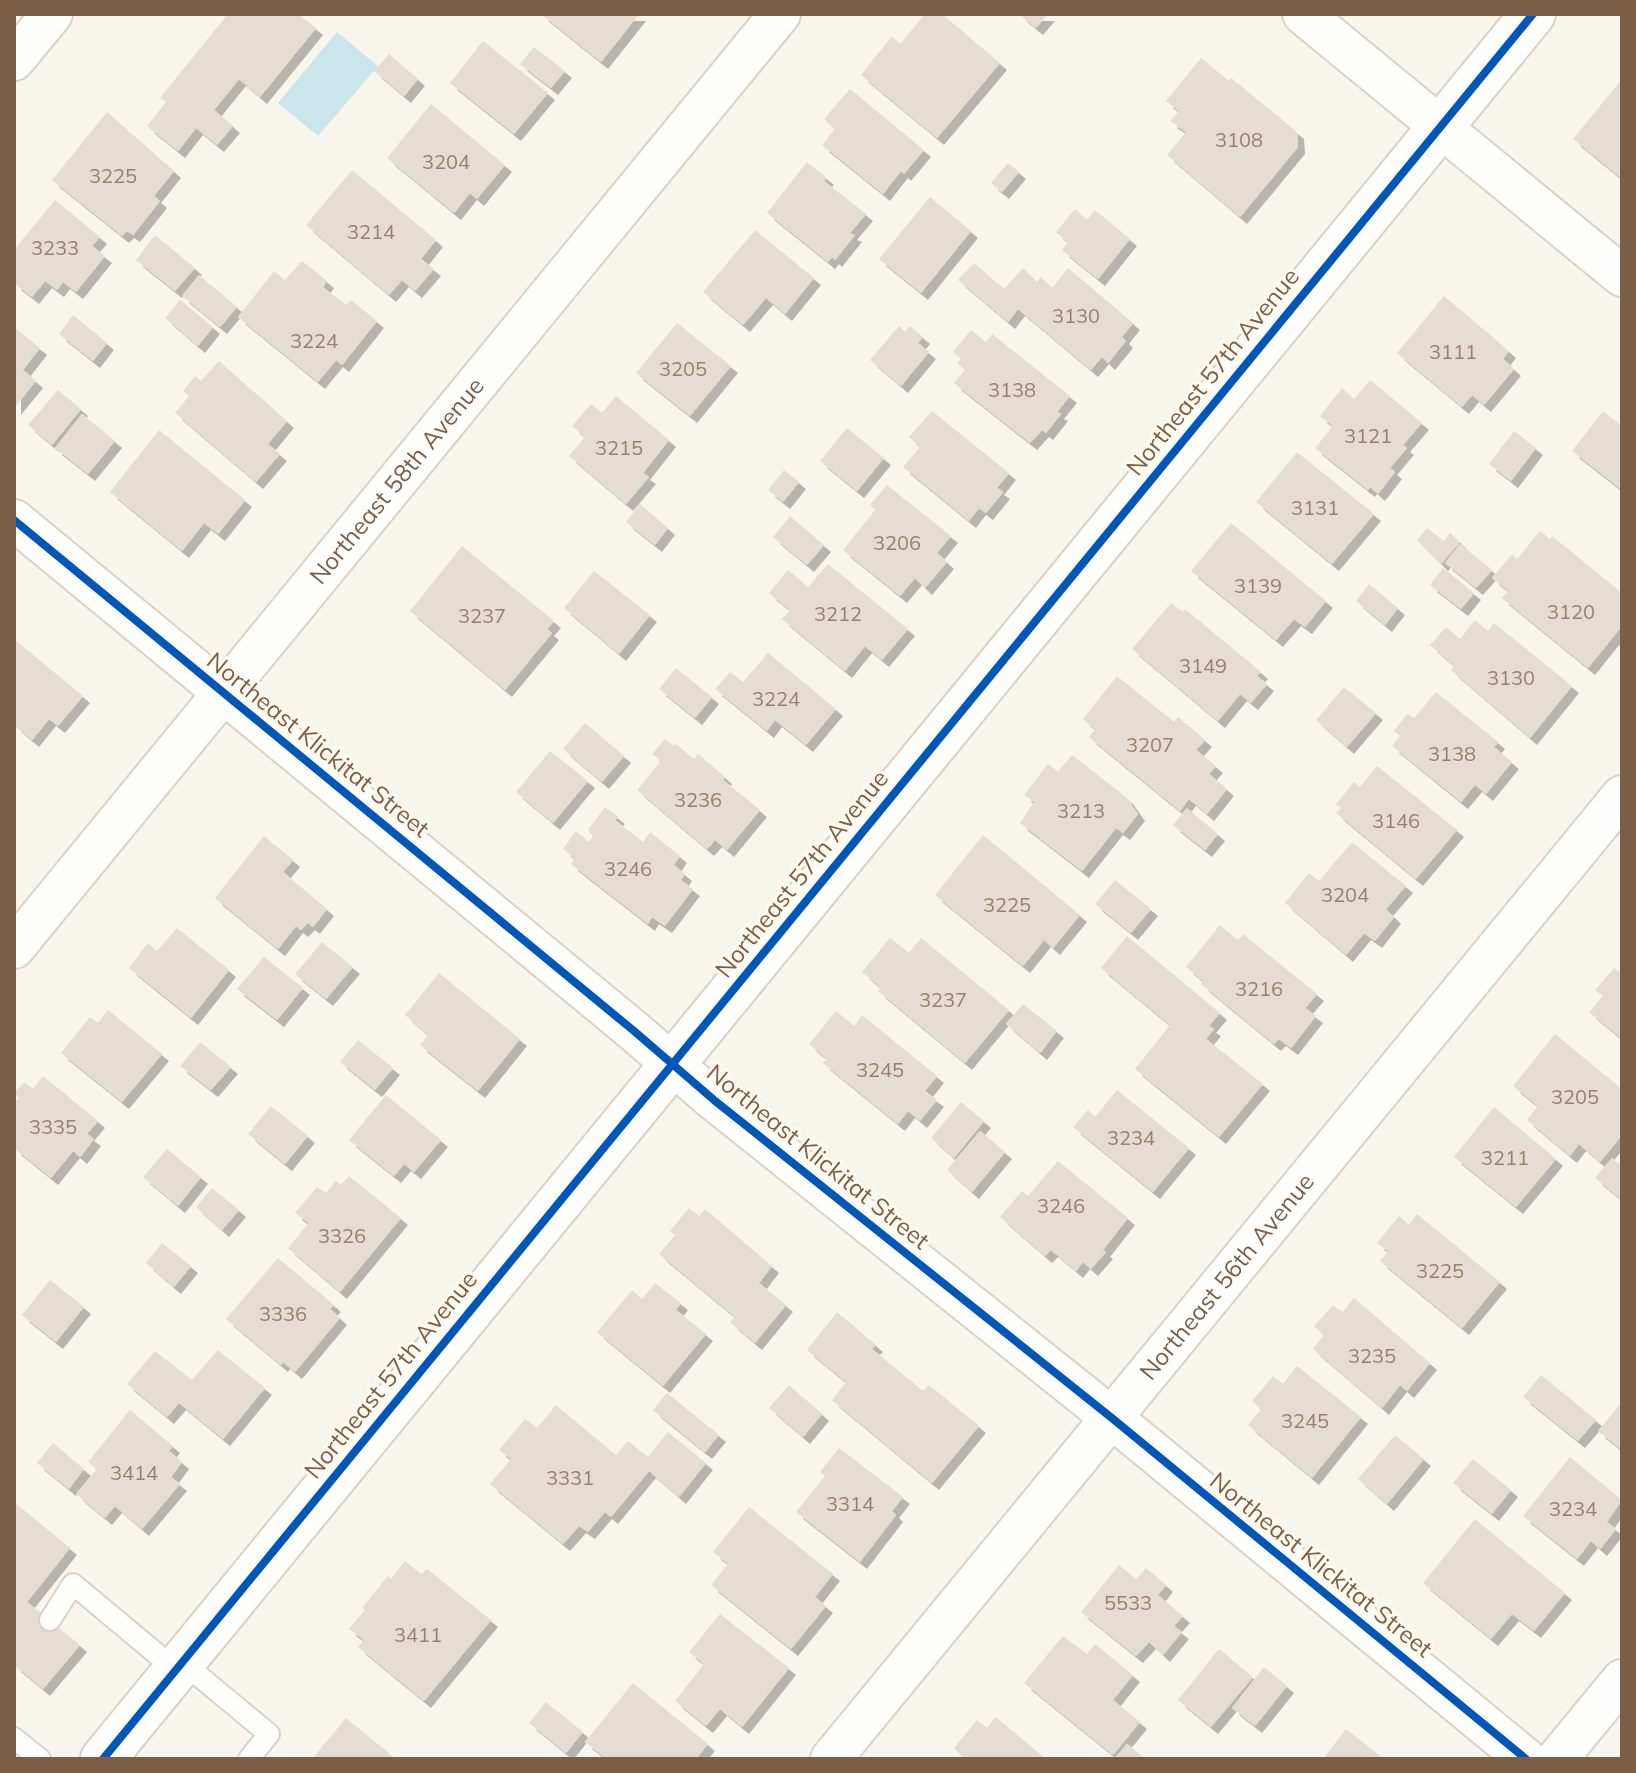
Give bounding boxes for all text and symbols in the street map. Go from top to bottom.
house number: 3108 [1215,127,1263,152]
house number: 3204 [422,149,470,174]
house number: 3225 [89,163,137,188]
house number: 3214 [347,219,395,244]
house number: 3233 [31,235,79,260]
street label: Northeast 57th Avenue [1119,261,1305,481]
house number: 3130 [1052,303,1100,328]
house number: 3224 [290,328,338,353]
house number: 3111 [1429,339,1477,364]
house number: 3205 [659,356,707,381]
street label: Northeast 58th Avenue [303,371,490,590]
house number: 3138 [988,377,1036,402]
house number: 3121 [1344,423,1392,448]
house number: 3215 [595,435,643,460]
house number: 3131 [1291,495,1339,520]
house number: 3206 [873,530,921,555]
house number: 3139 [1234,573,1282,598]
house number: 3120 [1547,599,1595,624]
house number: 3212 [814,601,862,626]
house number: 3237 [458,603,506,628]
street label: Northeast Klickitat Street [201,645,436,843]
house number: 3149 [1179,653,1227,678]
house number: 3130 [1487,665,1535,690]
house number: 3224 [752,686,800,711]
house number: 3207 [1126,732,1174,757]
house number: 3138 [1428,741,1476,766]
street label: Northeast 57th Avenue [708,763,894,983]
house number: 3236 [674,787,722,812]
house number: 3213 [1057,798,1105,823]
house number: 3146 [1372,808,1420,833]
house number: 3246 [604,856,652,881]
house number: 3204 [1321,882,1369,907]
house number: 3225 [983,892,1031,917]
house number: 3216 [1235,976,1283,1001]
house number: 3237 [919,987,967,1012]
street label: Northeast Klickitat Street [701,1057,936,1255]
house number: 3245 [856,1057,904,1082]
house number: 3205 [1551,1084,1599,1109]
house number: 3335 [29,1114,77,1139]
house number: 3234 [1107,1125,1155,1150]
house number: 3211 [1481,1145,1529,1170]
street label: Northeast 56th Avenue [1133,1167,1320,1386]
house number: 3246 [1037,1193,1085,1218]
house number: 3326 [318,1223,366,1248]
house number: 3225 [1416,1258,1464,1283]
street label: Northeast 57th Avenue [297,1264,483,1484]
house number: 3336 [259,1301,307,1326]
house number: 3235 [1348,1343,1396,1368]
house number: 3245 [1281,1408,1329,1433]
house number: 3414 [110,1460,158,1485]
house number: 3331 [546,1465,594,1490]
street label: Northeast Klickitat Street [1204,1465,1439,1663]
house number: 3314 [826,1491,874,1516]
house number: 3234 [1549,1496,1597,1521]
house number: 5533 [1104,1590,1152,1615]
house number: 3411 [394,1622,442,1647]

